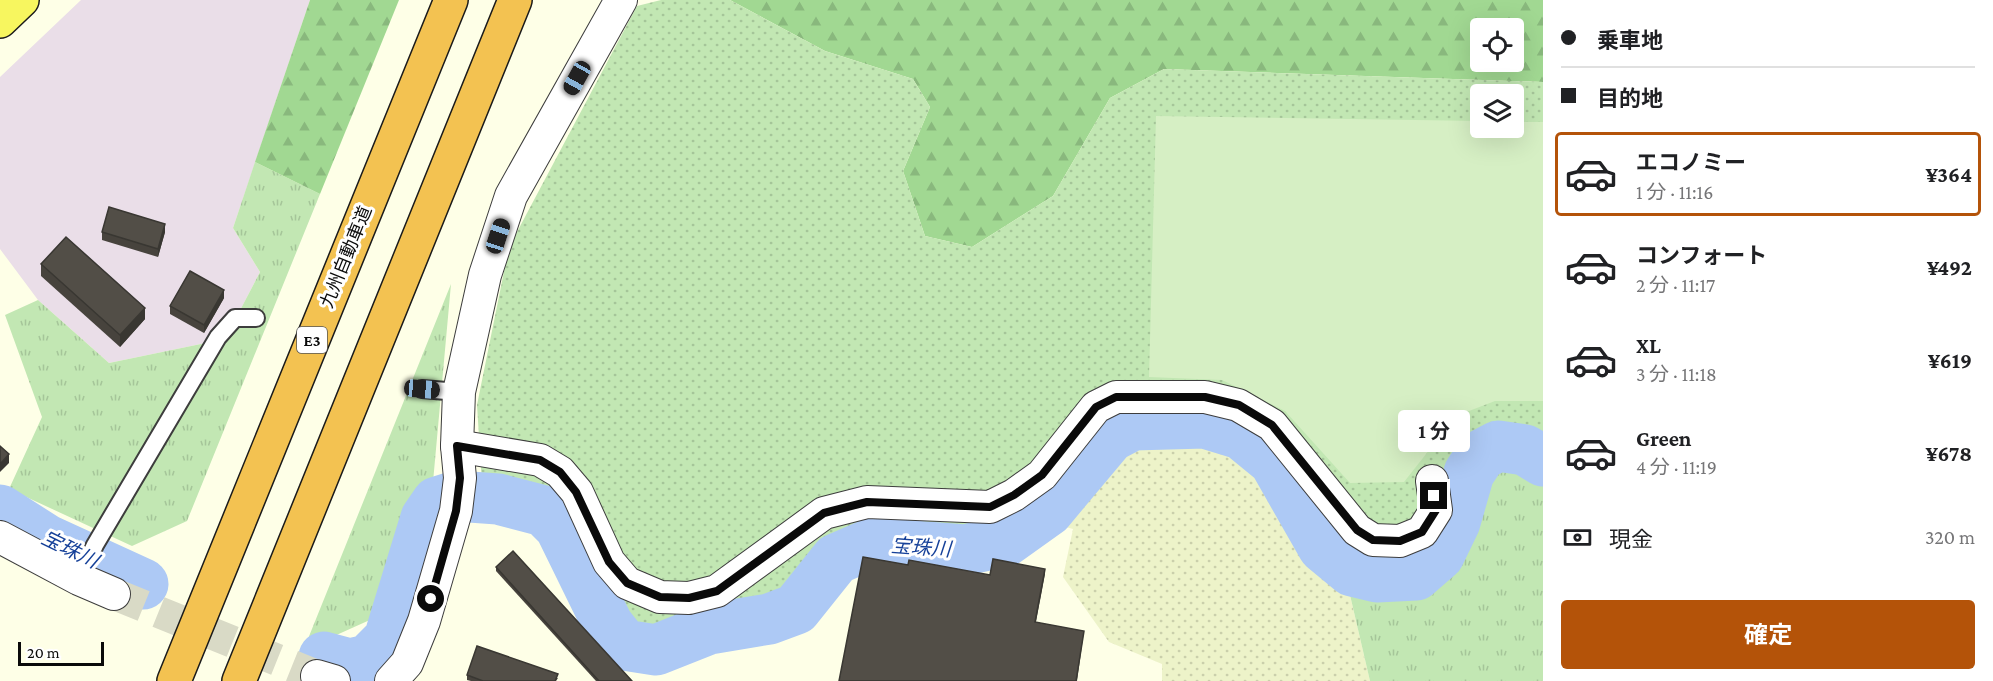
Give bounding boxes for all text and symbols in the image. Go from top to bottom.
map controls [1470,18,1524,138]
button: locate [1470,18,1524,72]
text: 乗車地 [1597,28,1663,53]
car [560,58,594,98]
button: layers [1470,84,1524,138]
text: 目的地 [1597,86,1663,111]
icon: car [1564,147,1618,201]
text: エコノミー [1636,150,1746,175]
text: ¥364 [1925,162,1972,187]
text: 1 分 · 11:16 [1636,181,1713,203]
street label: 九州自動車道 [316,203,376,311]
car [484,216,512,256]
icon: car [1564,240,1618,294]
text: コンフォート [1636,243,1767,268]
text: ¥492 [1927,255,1972,280]
text: 2 分 · 11:17 [1636,274,1715,296]
road number: E3 [297,327,327,353]
icon: car [1564,333,1618,387]
text: XL [1636,333,1661,358]
text: ¥619 [1928,348,1972,373]
text: 3 分 · 11:18 [1636,363,1717,385]
car [403,378,441,400]
callout: 1 分 [1398,409,1470,451]
text: 1 分 [1418,420,1450,442]
icon: car [1564,426,1618,480]
text: Green [1636,426,1692,451]
text: ¥678 [1926,441,1972,466]
text: 4 分 · 11:19 [1636,456,1717,478]
route end [1420,482,1447,509]
icon: cash [1561,521,1594,554]
water label: 宝珠川 [38,526,104,573]
text: 320 m [1925,526,1975,548]
text: 現金 [1609,527,1653,552]
water label: 宝珠川 [890,534,954,560]
route start [417,585,444,612]
button: 確定 [1561,600,1975,669]
scale bar [18,639,104,666]
text: 20 m [27,644,60,661]

